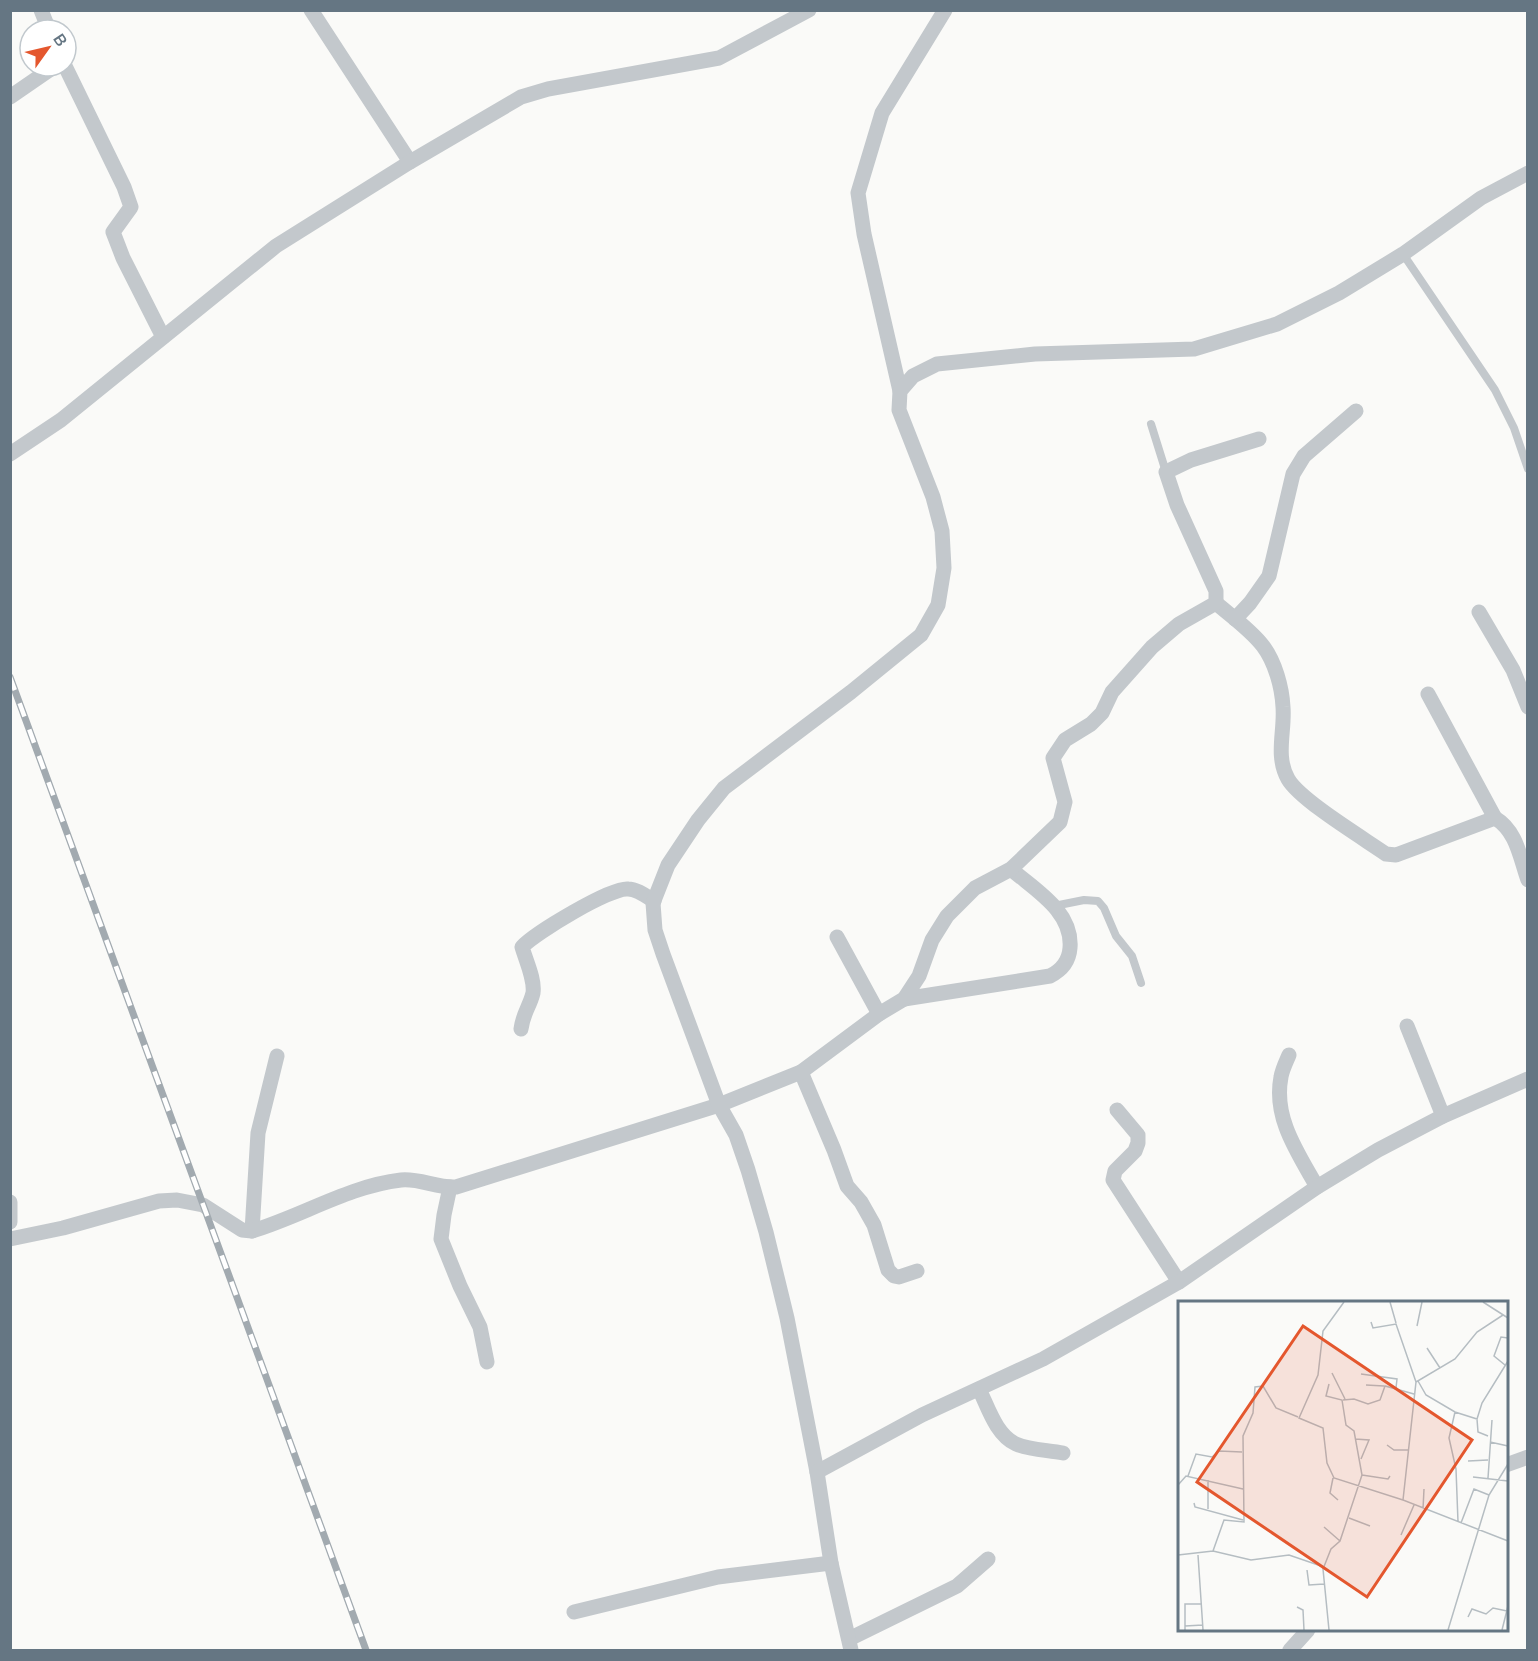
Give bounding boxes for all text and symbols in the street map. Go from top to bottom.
north arrow [18,18,78,78]
text: B [49,29,72,50]
inset map [1178,1301,1508,1631]

